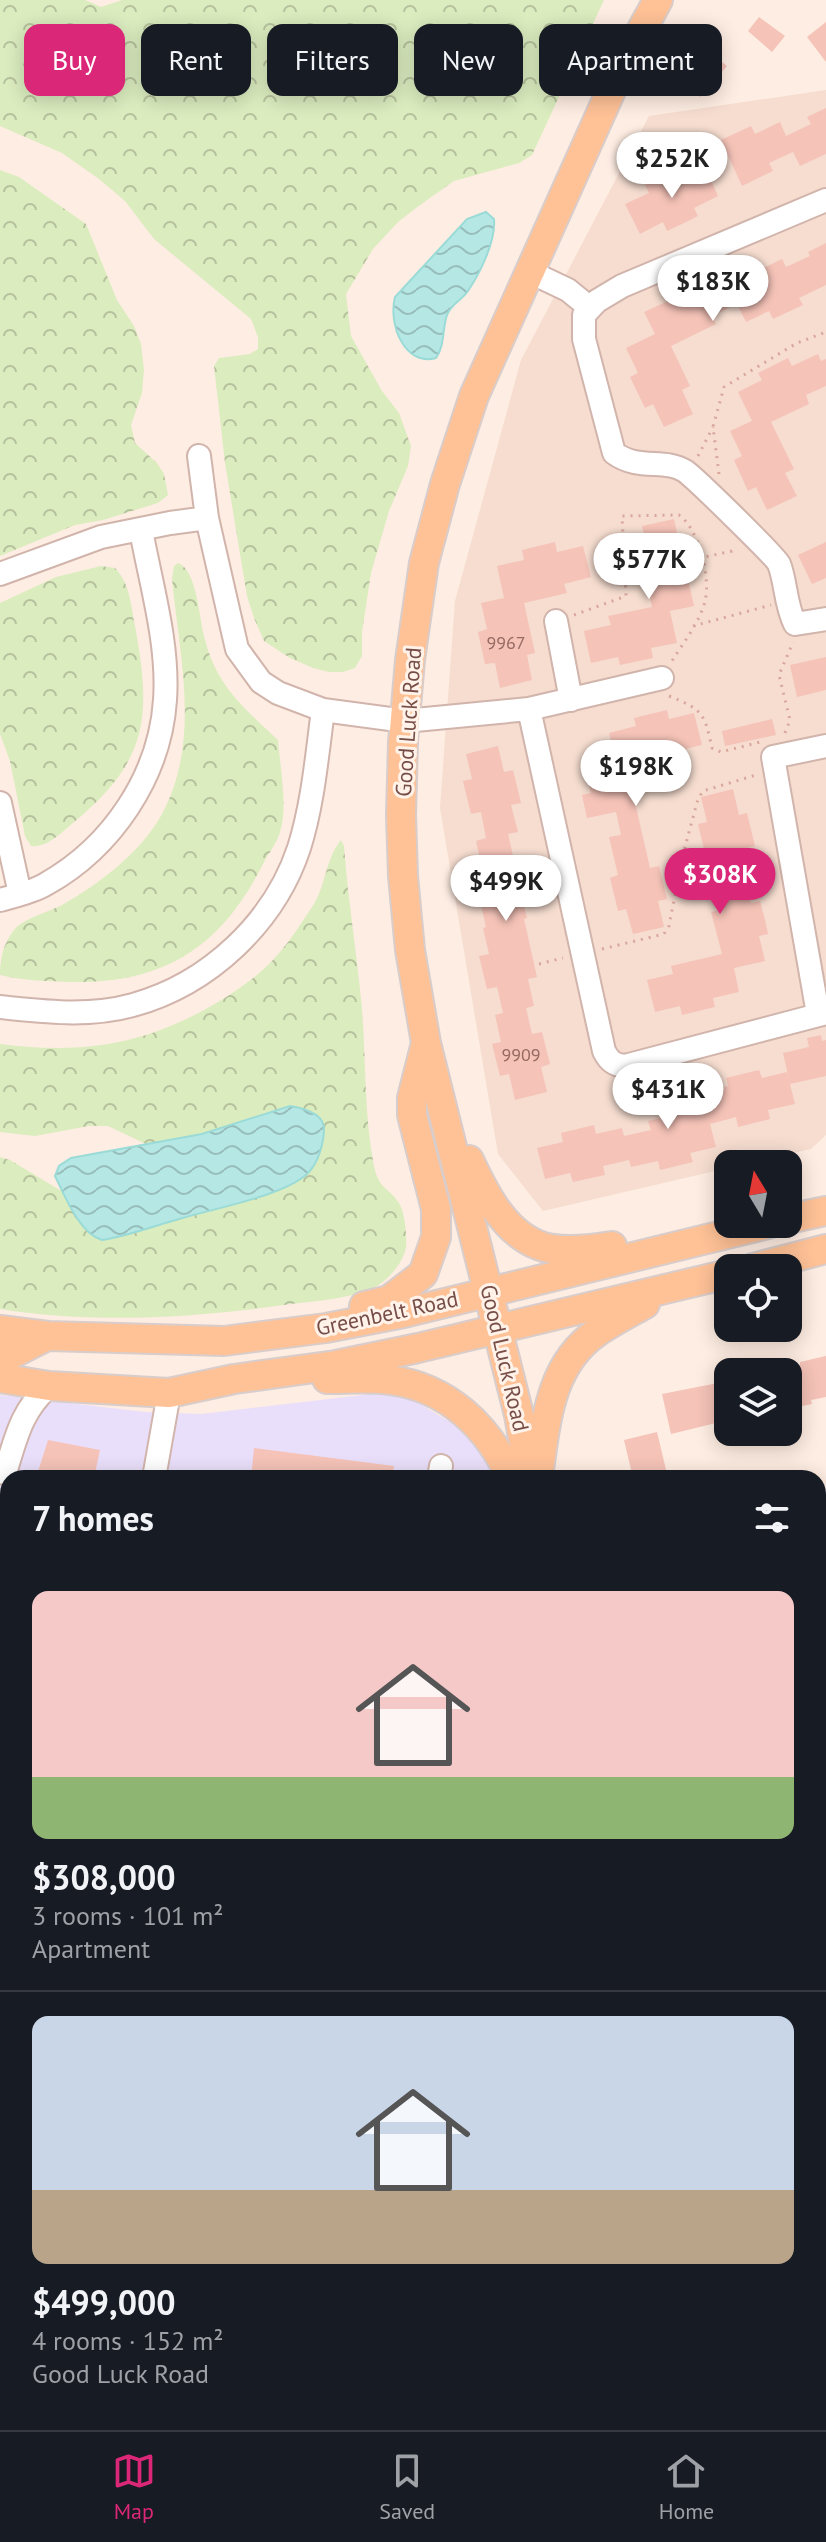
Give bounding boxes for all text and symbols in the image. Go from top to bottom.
chip: Buy [24,24,125,96]
chip: Rent [141,24,251,96]
chip: Filters [267,24,398,96]
chip: New [414,24,523,96]
chip: Apartment [539,24,722,96]
pin: $252K [616,132,728,200]
text: $252K [634,141,710,174]
pin: $183K [657,255,769,323]
text: $183K [675,264,751,297]
pin: $577K [593,533,705,601]
text: $577K [611,542,687,575]
house number: 9967 [486,631,526,654]
street label: Good Luck Road [389,646,427,798]
pin: $198K [580,740,692,808]
text: $198K [598,749,674,782]
pin: $308K [664,848,776,916]
pin: $499K [450,855,562,923]
text: $308K [682,857,758,890]
text: $499K [468,864,544,897]
house number: 9909 [501,1043,541,1066]
pin: $431K [612,1063,724,1131]
text: $431K [630,1072,706,1105]
north arrow [714,1150,802,1238]
map controls [714,1150,802,1446]
button: locate [714,1254,802,1342]
street label: Good Luck Road [475,1282,535,1434]
street label: Greenbelt Road [313,1284,461,1342]
button: layers [714,1358,802,1446]
text: 7 homes [32,1496,154,1540]
icon: filters [750,1496,794,1540]
icon: home [341,1643,485,1787]
text: $308,000 [32,1855,176,1899]
text: 3 rooms · 101 m² [32,1899,224,1932]
text: Apartment [32,1932,150,1965]
icon: home [341,2068,485,2212]
text: $499,000 [32,2280,176,2324]
text: 4 rooms · 152 m² [32,2324,224,2357]
text: Good Luck Road [32,2357,209,2390]
tab: Map [112,2449,156,2525]
tab: Saved [379,2449,435,2525]
tab: Home [659,2449,714,2525]

